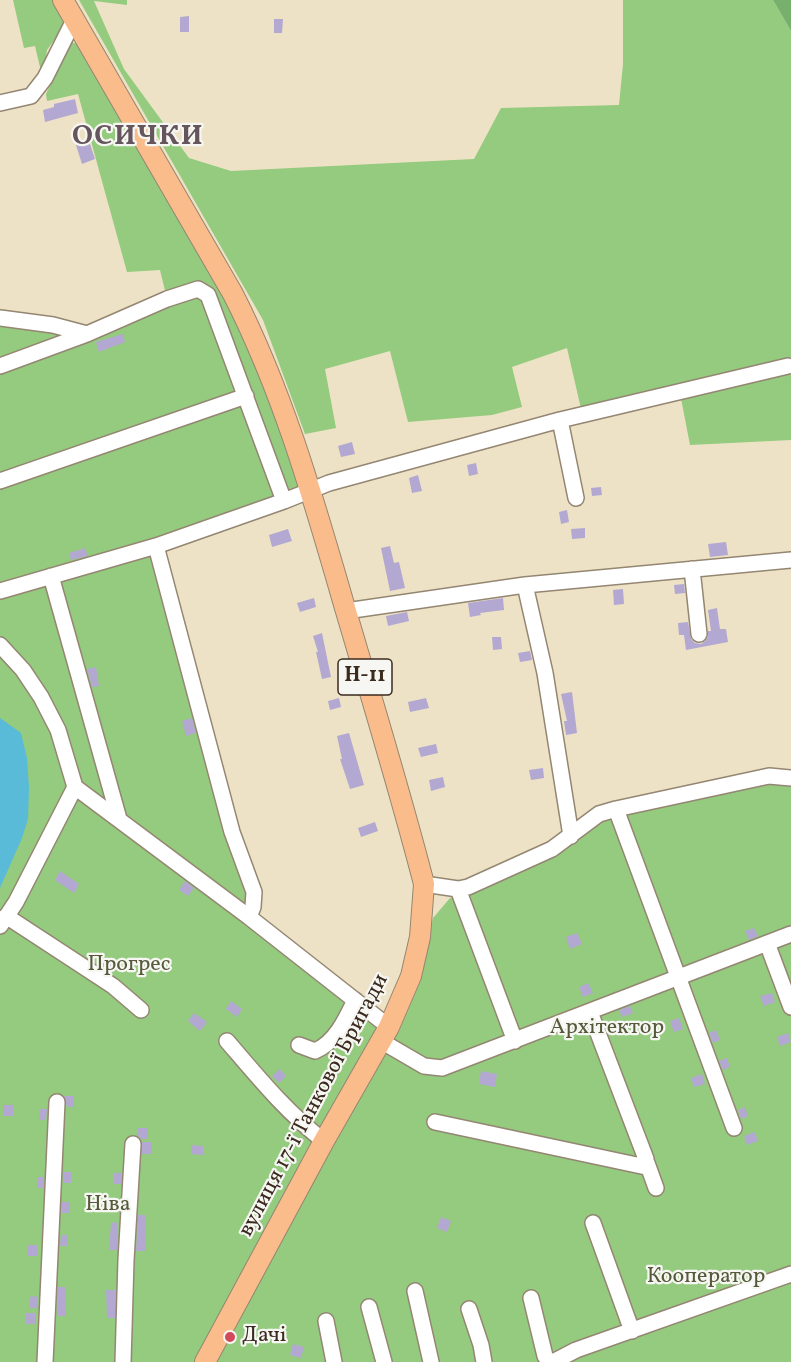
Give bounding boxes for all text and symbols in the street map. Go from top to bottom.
district label: ОСИЧКИ [72,122,204,156]
road number: Н-11 [338,659,392,695]
park label: Прогрес [87,953,171,979]
street label: вулиця 17-ї Танкової Бригади [234,970,396,1242]
park label: Архітектор [550,1016,664,1042]
park label: Ніва [85,1193,131,1219]
park label: Кооператор [647,1265,765,1291]
place label: Дачі [242,1324,286,1350]
marker: Дачі [223,1330,237,1344]

